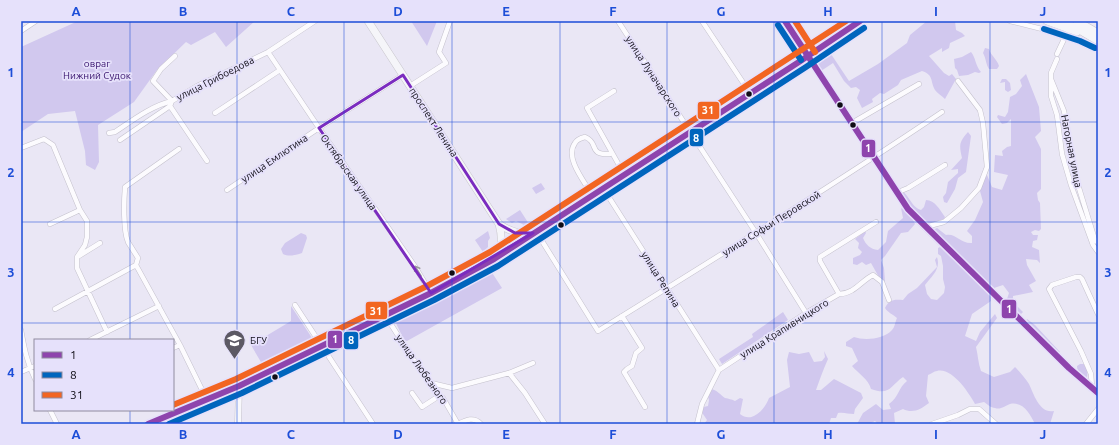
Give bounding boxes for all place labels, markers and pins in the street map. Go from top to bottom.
unlabelled marker [744,89,754,99]
unlabelled marker [835,100,845,110]
unlabelled marker [848,120,858,130]
unlabelled marker [556,220,566,230]
unlabelled marker [447,268,457,278]
school or university icon: БГУ [222,327,248,360]
place label: БГУ [250,335,267,346]
unlabelled marker [270,372,280,382]

